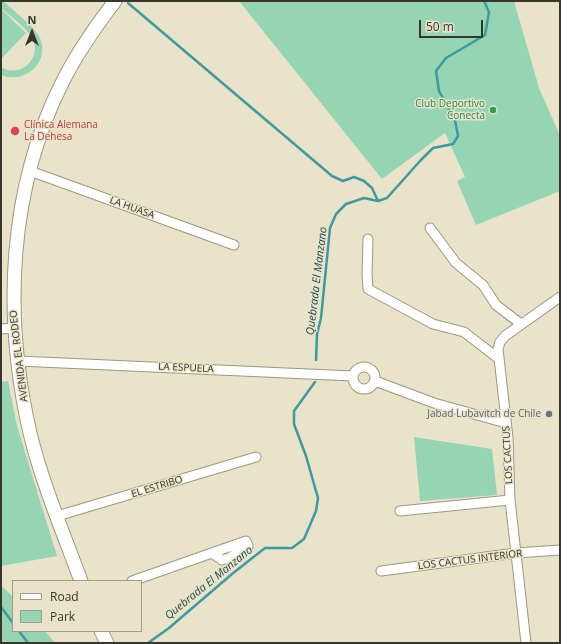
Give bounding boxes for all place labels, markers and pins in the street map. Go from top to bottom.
place label: Club Deportivo Conecta [415,98,485,122]
marker: Club Deportivo Conecta [488,105,498,115]
place label: Clínica Alemana La Dehesa [24,119,98,142]
marker: Clínica Alemana La Dehesa [9,125,21,137]
place label: Jabad Lubavitch de Chile [427,408,541,420]
marker: Jabad Lubavitch de Chile [544,409,554,419]

